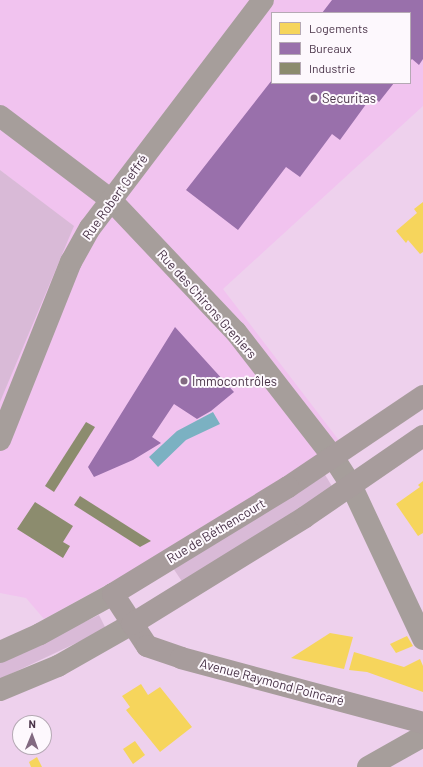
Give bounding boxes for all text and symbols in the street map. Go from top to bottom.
legend [271,12,411,84]
text: Logements [309,21,368,35]
text: Bureaux [309,41,352,55]
text: Industrie [309,61,355,75]
place label: Securitas [322,90,376,106]
marker: Securitas [309,93,319,103]
street label: Rue Robert Geffré [79,151,151,243]
street label: Rue des Chirons Greniers [154,246,260,362]
place label: Immocontrôles [192,373,277,389]
marker: Immocontrôles [179,376,189,386]
street label: Rue de Béthencourt [164,495,268,567]
street label: Avenue Raymond Poincaré [198,655,346,709]
north arrow [12,715,52,755]
text: N [28,717,36,730]

